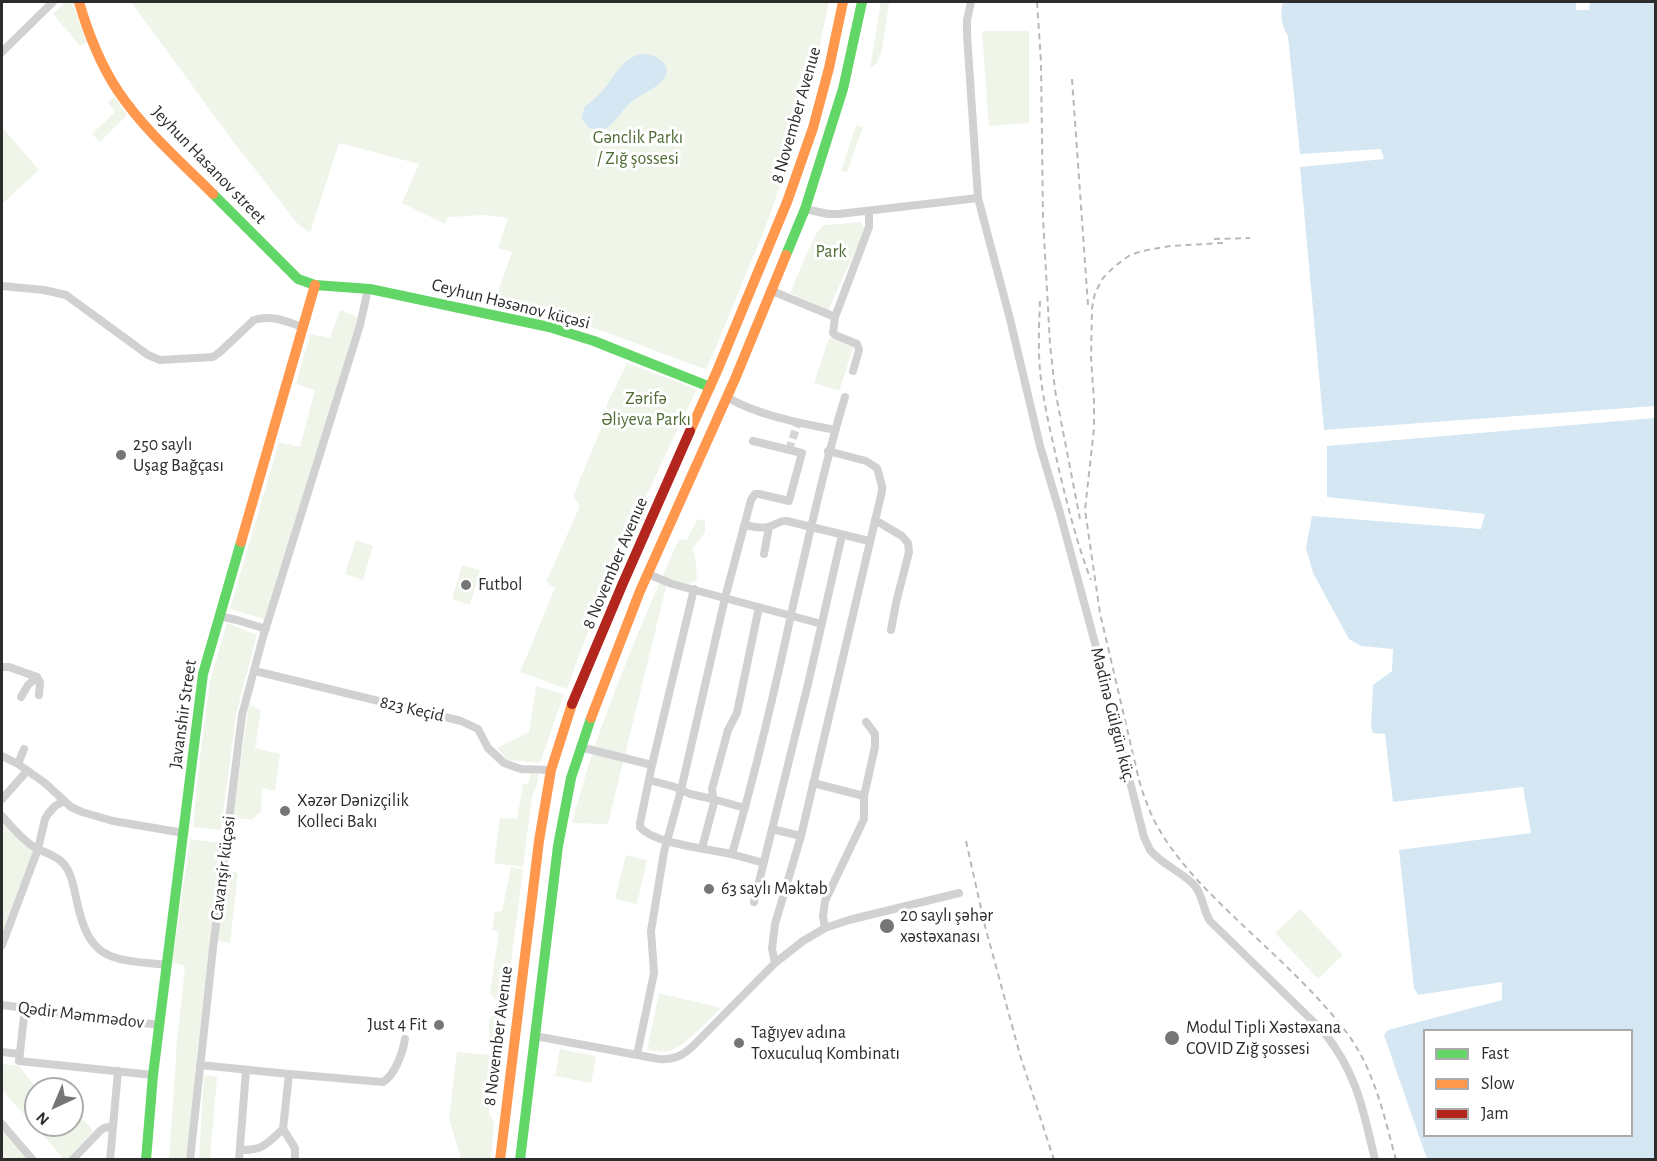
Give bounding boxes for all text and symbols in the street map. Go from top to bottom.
street label: 8 November Avenue [766,44,826,186]
street label: Jeyhun Hasanov street [147,101,271,229]
park label: Gənclik Parkı / Zığ şossesi [593,127,683,170]
park label: Park [815,241,847,263]
street label: Ceyhun Həsənov küçəsi [430,274,592,334]
park label: Zərifə Əliyeva Parkı [601,388,691,430]
place label: 250 saylı Uşag Bağçası [133,434,224,476]
marker: 250 saylı Uşag Bağçası [114,448,128,462]
street label: 8 November Avenue [578,494,652,632]
place label: Futbol [478,574,522,596]
marker: Futbol [459,578,473,592]
street label: Mədinə Gülgün küç. [1086,645,1140,785]
street label: Javanshir Street [165,658,201,770]
street label: 823 Keçid [378,691,446,727]
place label: Xəzər Dənizçilik Kolleci Bakı [297,790,409,832]
marker: Xəzər Dənizçilik Kolleci Bakı [278,804,292,818]
street label: Cavanşir küçəsi [206,814,240,922]
place label: 63 saylı Məktəb [721,878,828,900]
marker: 63 saylı Məktəb [702,882,716,896]
place label: 20 saylı şəhər xəstəxanası [900,905,993,948]
marker: 20 saylı şəhər xəstəxanası [878,917,896,935]
street label: 8 November Avenue [479,965,517,1107]
street label: Qədir Məmmədov [17,997,145,1033]
place label: Just 4 Fit [368,1014,427,1036]
place label: Modul Tipli Xəstəxana COVID Zığ şossesi [1186,1017,1341,1060]
marker: Just 4 Fit [432,1018,446,1032]
place label: Tağıyev adına Toxuculuq Kombinatı [751,1022,900,1064]
marker: Modul Tipli Xəstəxana COVID Zığ şossesi [1163,1029,1181,1047]
legend [1423,1029,1633,1137]
marker: Tağıyev adına Toxuculuq Kombinatı [732,1036,746,1050]
text: Fast [1481,1045,1509,1063]
text: Slow [1481,1075,1514,1093]
north arrow [24,1077,84,1137]
text: Jam [1481,1105,1509,1123]
text: N [33,1109,52,1128]

